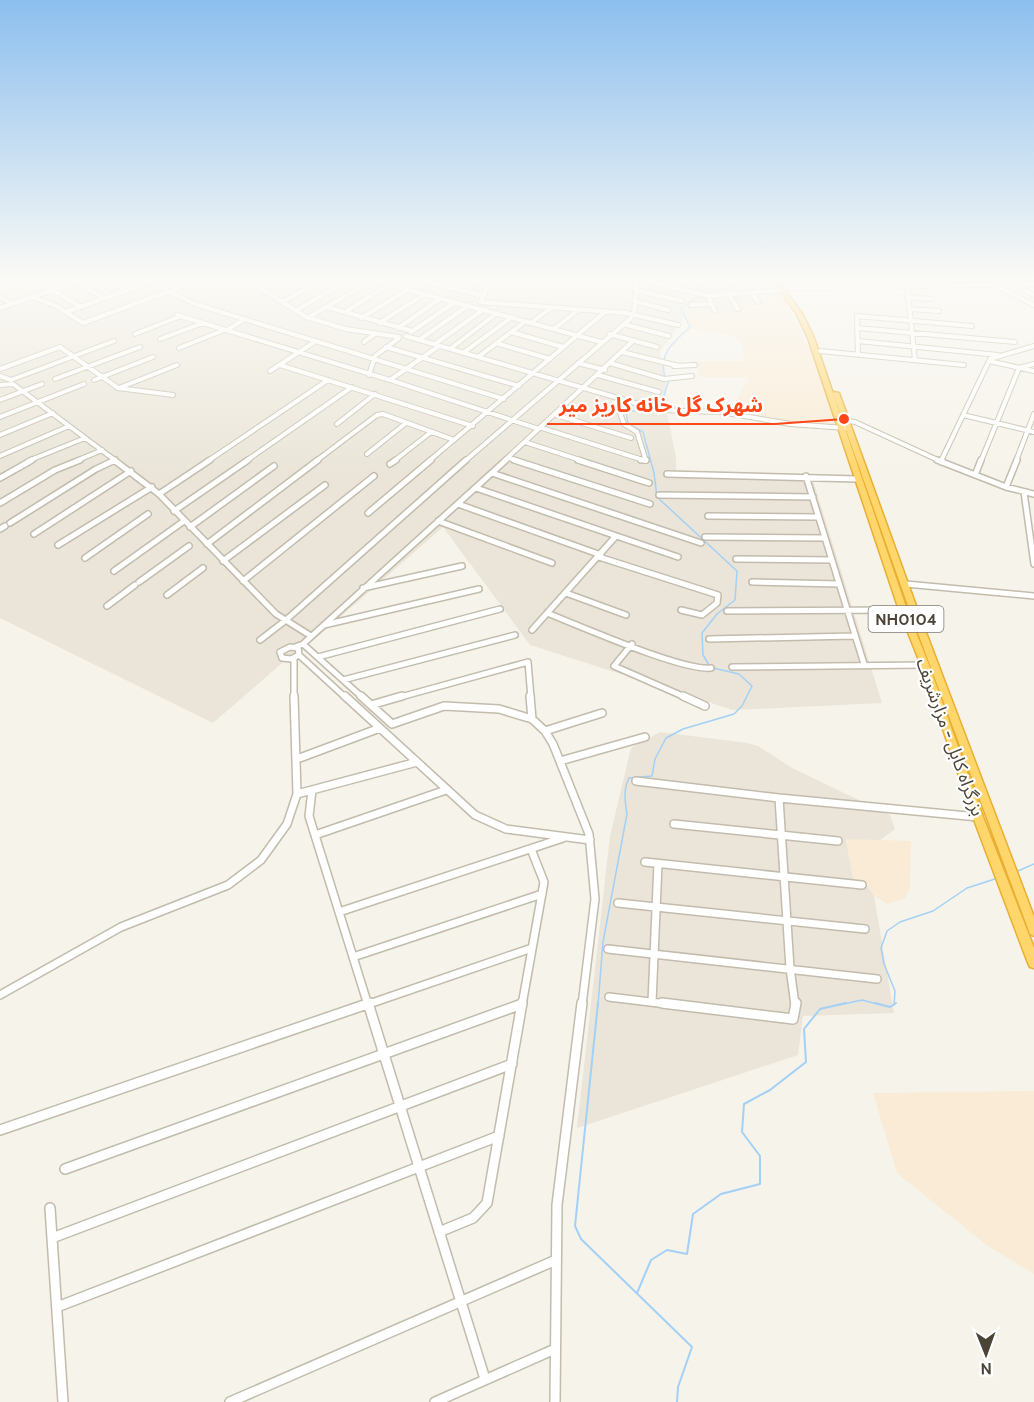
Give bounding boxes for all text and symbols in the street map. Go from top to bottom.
callout: شهرک گل خانه کاریز میر [547,386,775,424]
text: شهرک گل خانه کاریز میر [558,393,763,417]
road number: NH0104 [868,606,944,632]
street label: بزرگراه کابل - مزارشریف [911,655,989,819]
north arrow [956,1324,1016,1384]
text: N [980,1359,992,1378]

